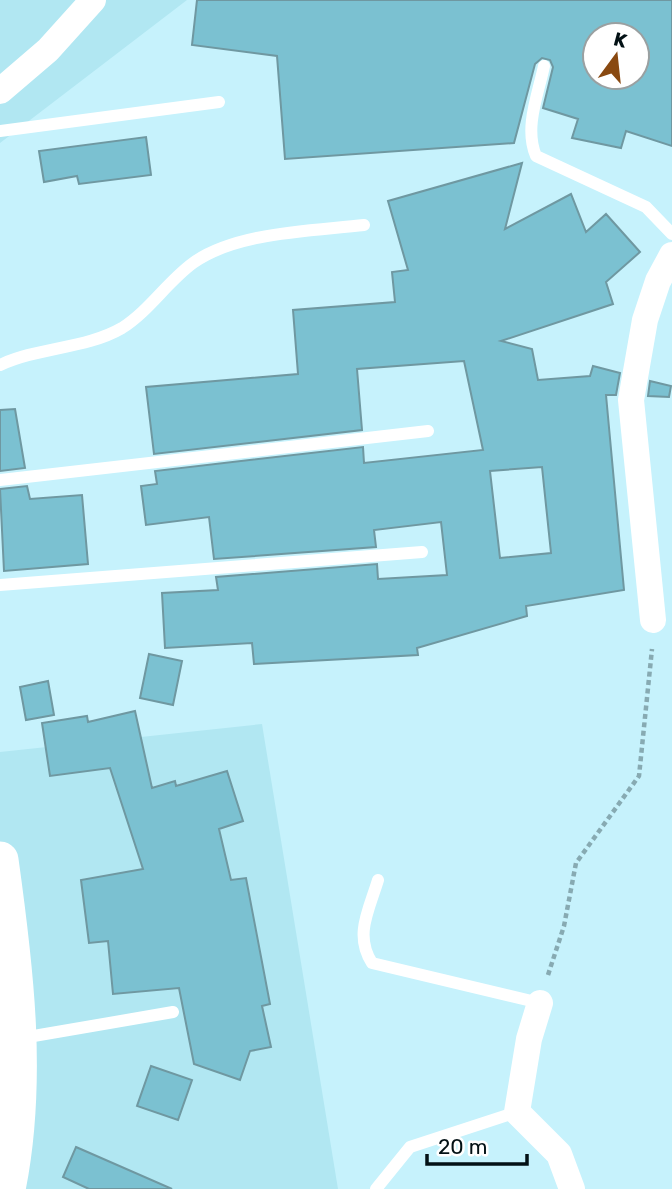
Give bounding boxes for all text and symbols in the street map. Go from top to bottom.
north arrow [581,21,651,91]
text: K [611,27,630,53]
scale bar [427,1122,527,1166]
text: 20 m [438,1134,487,1159]

